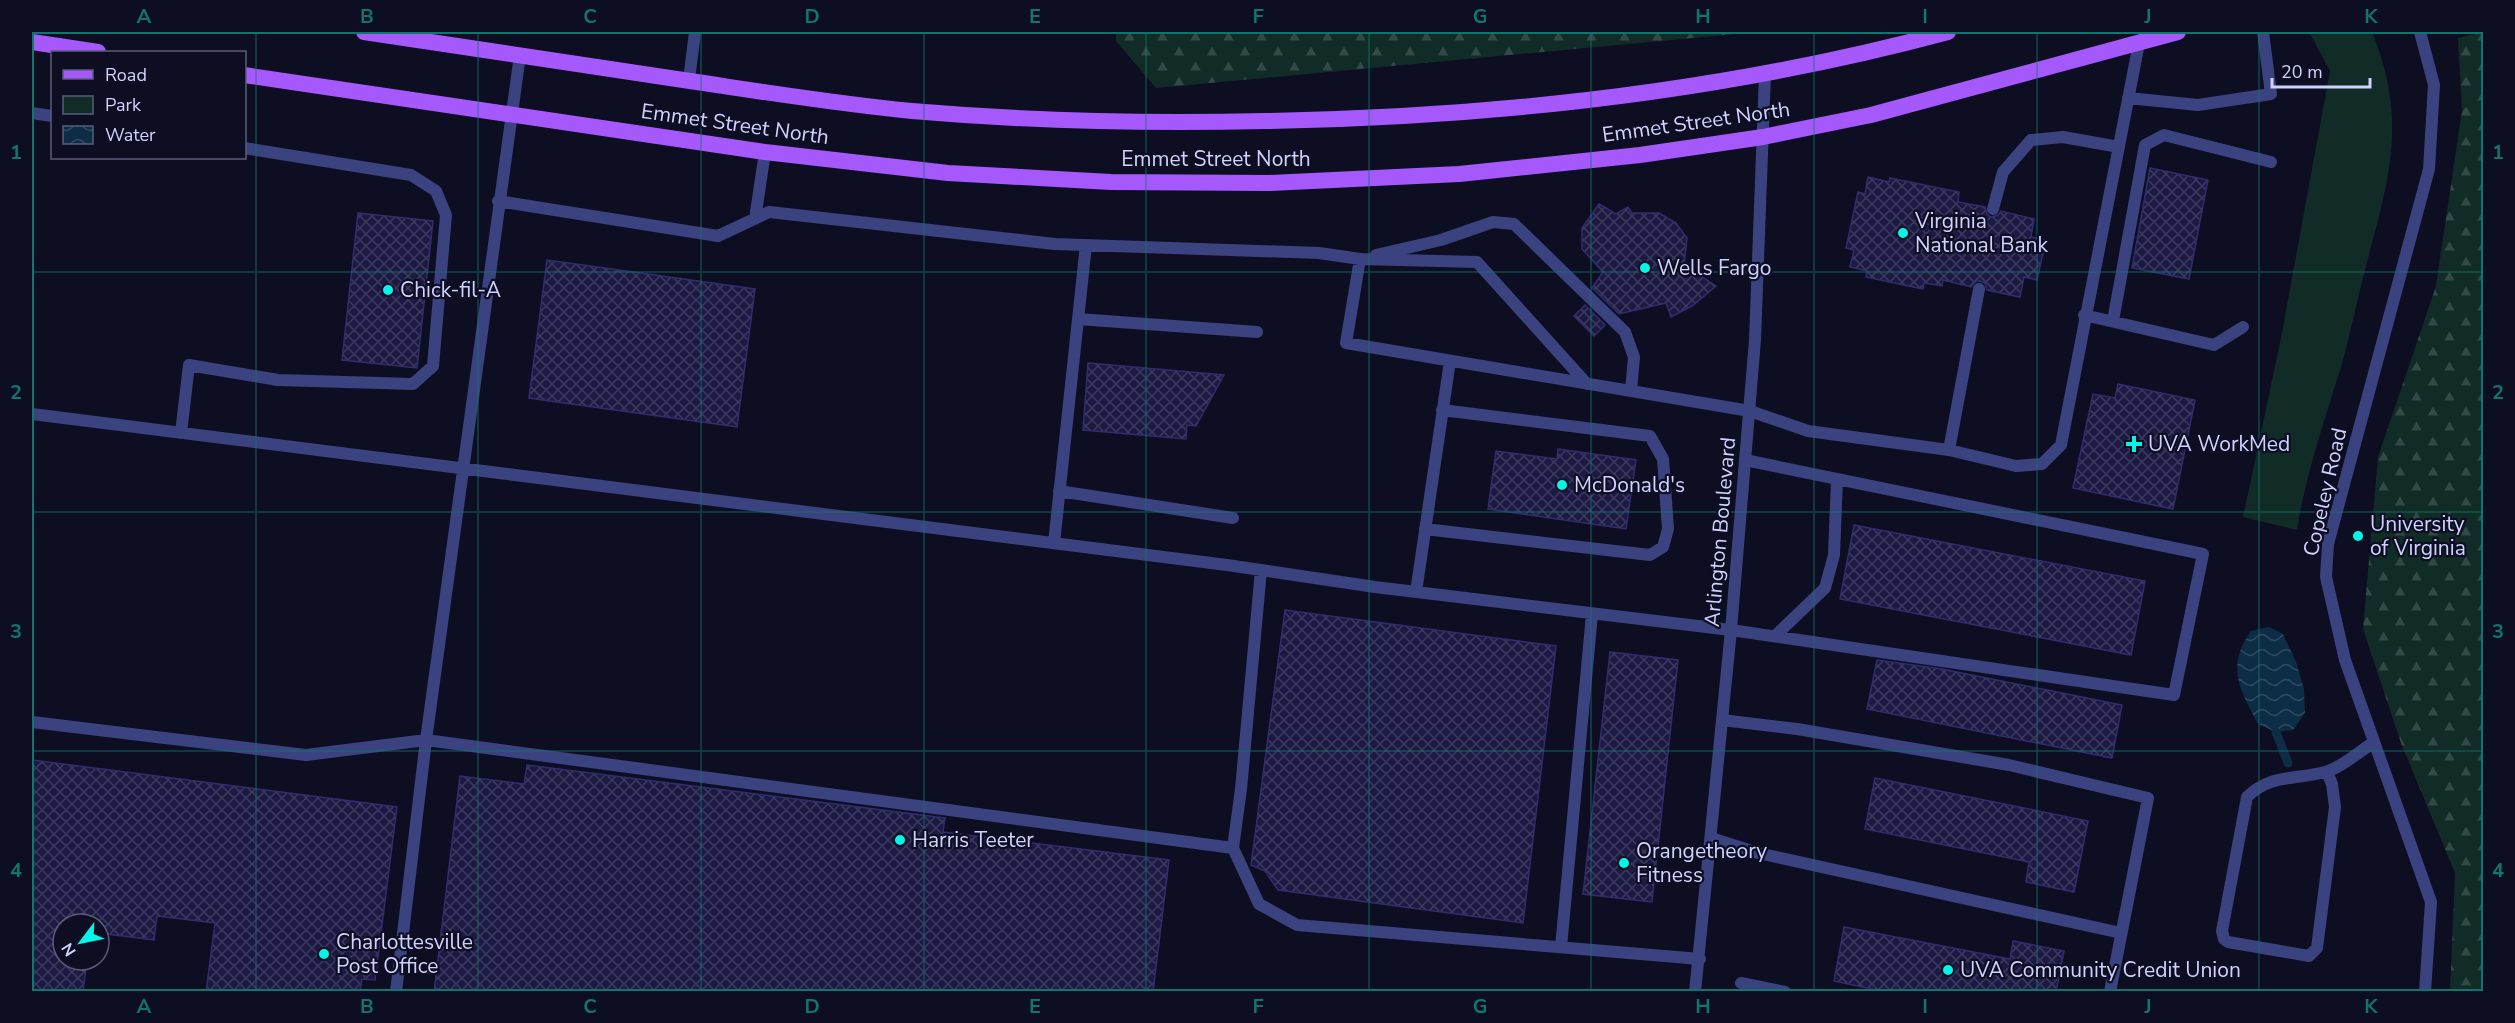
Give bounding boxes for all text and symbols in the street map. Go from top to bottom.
text: A [137,3,152,30]
text: B [360,3,374,30]
text: C [583,3,597,30]
text: D [804,3,820,30]
text: E [1029,3,1041,30]
text: F [1252,3,1264,30]
text: G [1473,3,1487,30]
text: H [1695,3,1711,30]
text: I [1922,3,1928,30]
text: J [2143,3,2152,30]
text: K [2364,3,2378,30]
legend [51,51,246,159]
scale bar [2272,51,2370,89]
text: 20 m [2281,60,2323,84]
text: Road [105,63,147,87]
text: Park [105,93,142,117]
street label: Emmet Street North [1600,95,1792,149]
street label: Emmet Street North [639,97,831,151]
text: Water [105,123,156,147]
text: 1 [10,139,22,166]
text: 1 [2492,139,2504,166]
street label: Emmet Street North [1121,145,1311,173]
place label: Virginia National Bank [1914,207,2048,259]
marker: Virginia National Bank [1896,226,1910,240]
place label: Wells Fargo [1657,254,1771,282]
marker: Wells Fargo [1638,261,1652,275]
place label: Chick-fil-A [400,276,501,304]
marker: Chick-fil-A [381,283,395,297]
text: 2 [10,379,22,406]
text: 2 [2492,379,2504,406]
street label: Copeley Road [2297,425,2353,559]
place label: UVA WorkMed [2148,430,2290,458]
marker: UVA WorkMed [2125,435,2143,453]
street label: Arlington Boulevard [1698,436,1742,628]
place label: McDonald's [1574,471,1685,499]
marker: McDonald's [1555,478,1569,492]
place label: University of Virginia [2370,510,2466,562]
marker: University of Virginia [2351,529,2365,543]
text: 3 [10,618,22,645]
text: 3 [2492,618,2504,645]
place label: Harris Teeter [912,826,1034,854]
marker: Harris Teeter [893,833,907,847]
place label: Orangetheory Fitness [1636,837,1767,889]
marker: Orangetheory Fitness [1617,856,1631,870]
text: 4 [10,857,22,884]
text: 4 [2492,857,2504,884]
north arrow [51,912,111,972]
place label: Charlottesville Post Office [336,928,473,980]
text: N [57,939,82,960]
marker: Charlottesville Post Office [317,947,331,961]
place label: UVA Community Credit Union [1960,956,2241,984]
marker: UVA Community Credit Union [1941,963,1955,977]
text: A [137,993,152,1020]
text: B [360,993,374,1020]
text: C [583,993,597,1020]
text: D [804,993,820,1020]
text: E [1029,993,1041,1020]
text: F [1252,993,1264,1020]
text: G [1473,993,1487,1020]
text: H [1695,993,1711,1020]
text: I [1922,993,1928,1020]
text: J [2143,993,2152,1020]
text: K [2364,993,2378,1020]

